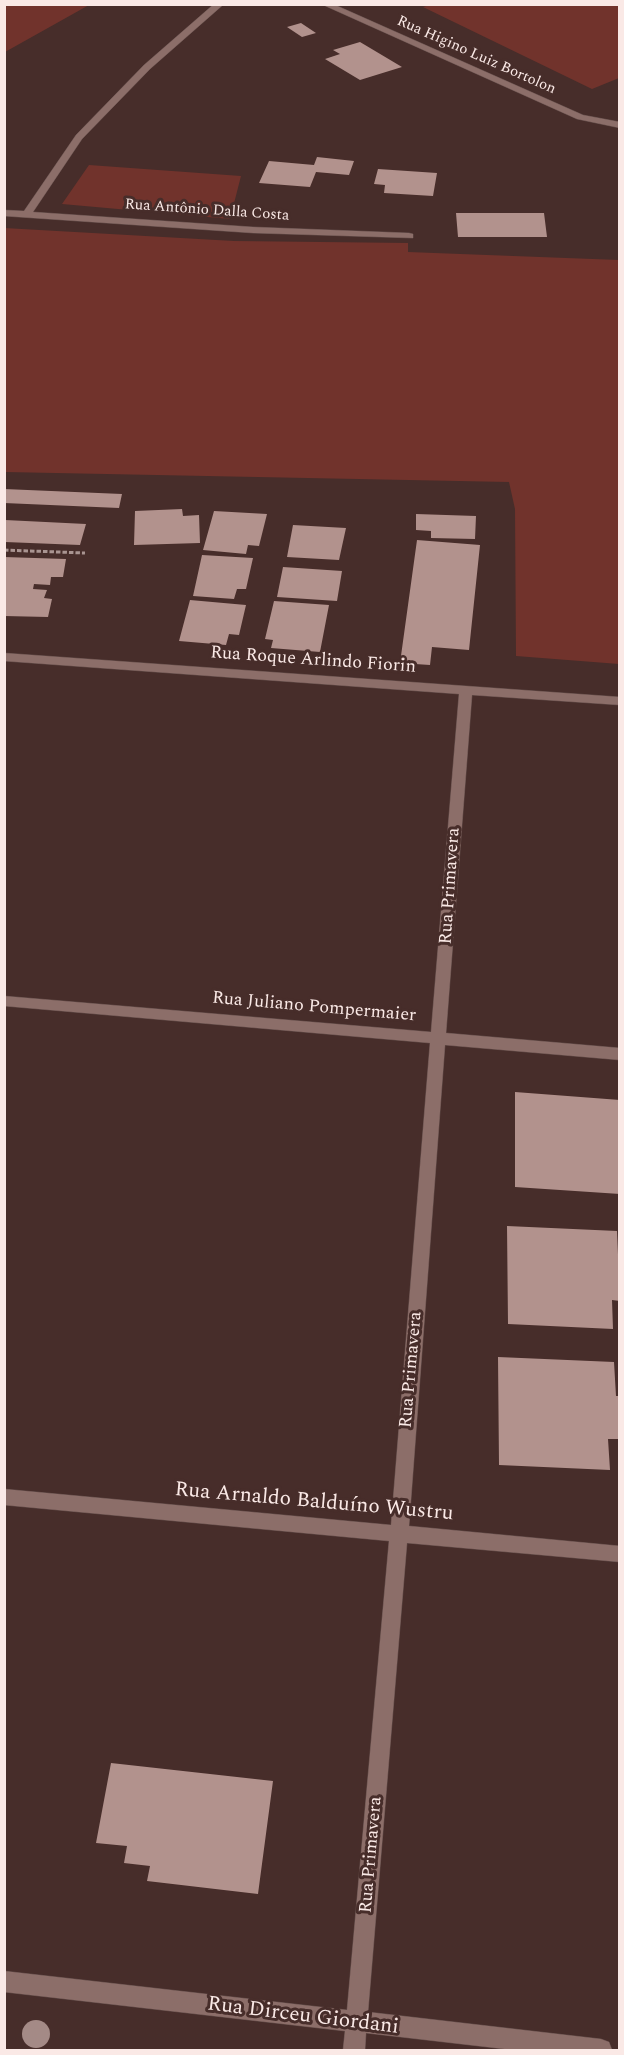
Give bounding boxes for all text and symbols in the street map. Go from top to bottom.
street label: Rua Higino Luiz Bortolon [394,13,558,99]
street label: Rua Antônio Dalla Costa [124,196,290,226]
street label: Rua Roque Arlindo Fiorin [209,643,417,679]
street label: Rua Primavera [436,827,466,945]
street label: Rua Juliano Pompermaier [211,988,417,1028]
street label: Rua Primavera [396,1311,428,1429]
street label: Rua Arnaldo Balduíno Wustru [173,1478,455,1528]
street label: Rua Primavera [356,1796,388,1914]
street label: Rua Dirceu Giordani [206,1993,400,2041]

